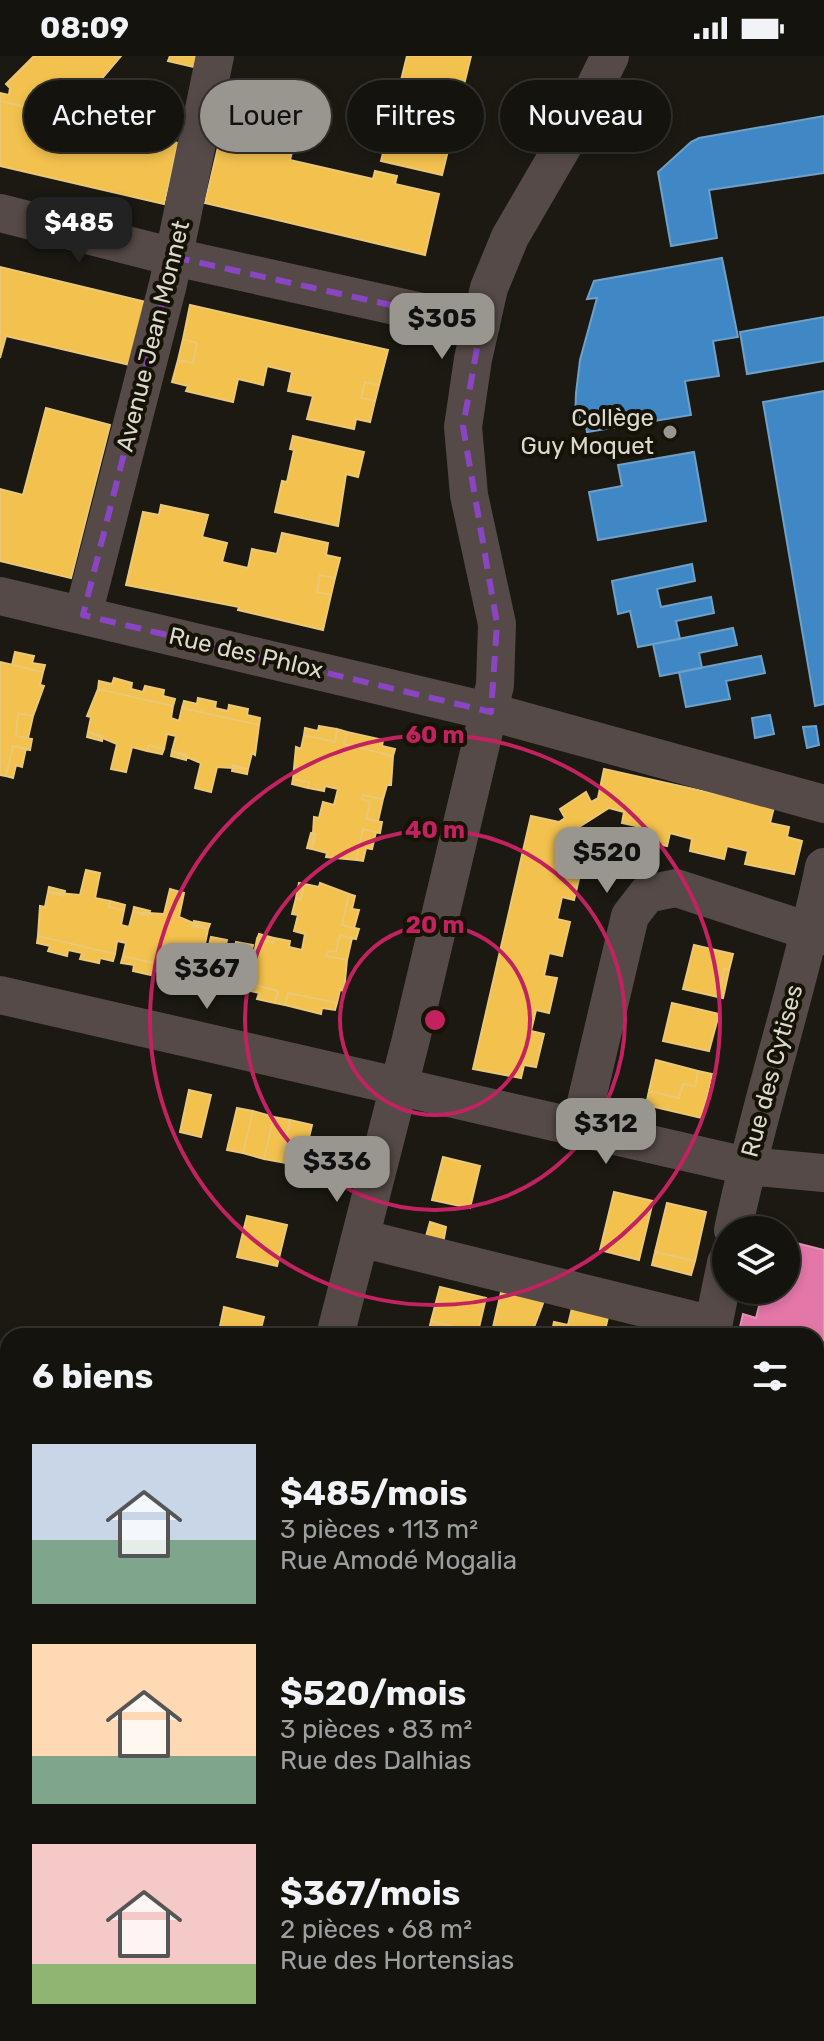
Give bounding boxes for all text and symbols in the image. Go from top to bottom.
text: 08:09 [40,10,129,46]
chip: Acheter [24,80,184,152]
chip: Louer [200,80,331,152]
chip: Filtres [347,80,484,152]
chip: Nouveau [500,80,671,152]
pin: $485 [32,197,126,265]
text: $485 [44,207,114,238]
street label: Avenue Jean Monnet [111,218,195,454]
pin: $305 [395,293,489,361]
text: $305 [408,303,476,334]
place label: Collège Guy Moquet [520,404,654,460]
marker: Collège Guy Moquet [661,423,679,441]
street label: Rue des Phlox [166,622,326,684]
text: 60 m [405,721,465,749]
text: 40 m [405,816,465,844]
pin: $520 [560,827,654,895]
text: $520 [573,837,641,868]
text: 20 m [405,911,465,939]
pin: $367 [160,943,254,1011]
text: $367 [174,953,240,984]
street label: Rue des Cytises [735,982,809,1160]
centre of rings [421,1006,449,1034]
pin: $312 [559,1098,653,1166]
text: $312 [574,1108,638,1139]
pin: $336 [290,1136,384,1204]
text: $336 [303,1146,371,1177]
map controls [712,1216,800,1304]
button: layers [712,1216,800,1304]
icon: filters [748,1354,792,1398]
text: 6 biens [32,1356,153,1397]
text: $485/mois [280,1473,468,1514]
icon: home [96,1476,192,1572]
text: 3 pièces · 113 m² [280,1514,478,1545]
text: Rue Amodé Mogalia [280,1545,517,1576]
text: $520/mois [280,1673,466,1714]
icon: home [96,1676,192,1772]
text: 3 pièces · 83 m² [280,1714,472,1745]
text: Rue des Dalhias [280,1745,472,1776]
text: $367/mois [280,1873,460,1914]
icon: home [96,1876,192,1972]
text: 2 pièces · 68 m² [280,1914,472,1945]
text: Rue des Hortensias [280,1945,514,1976]

